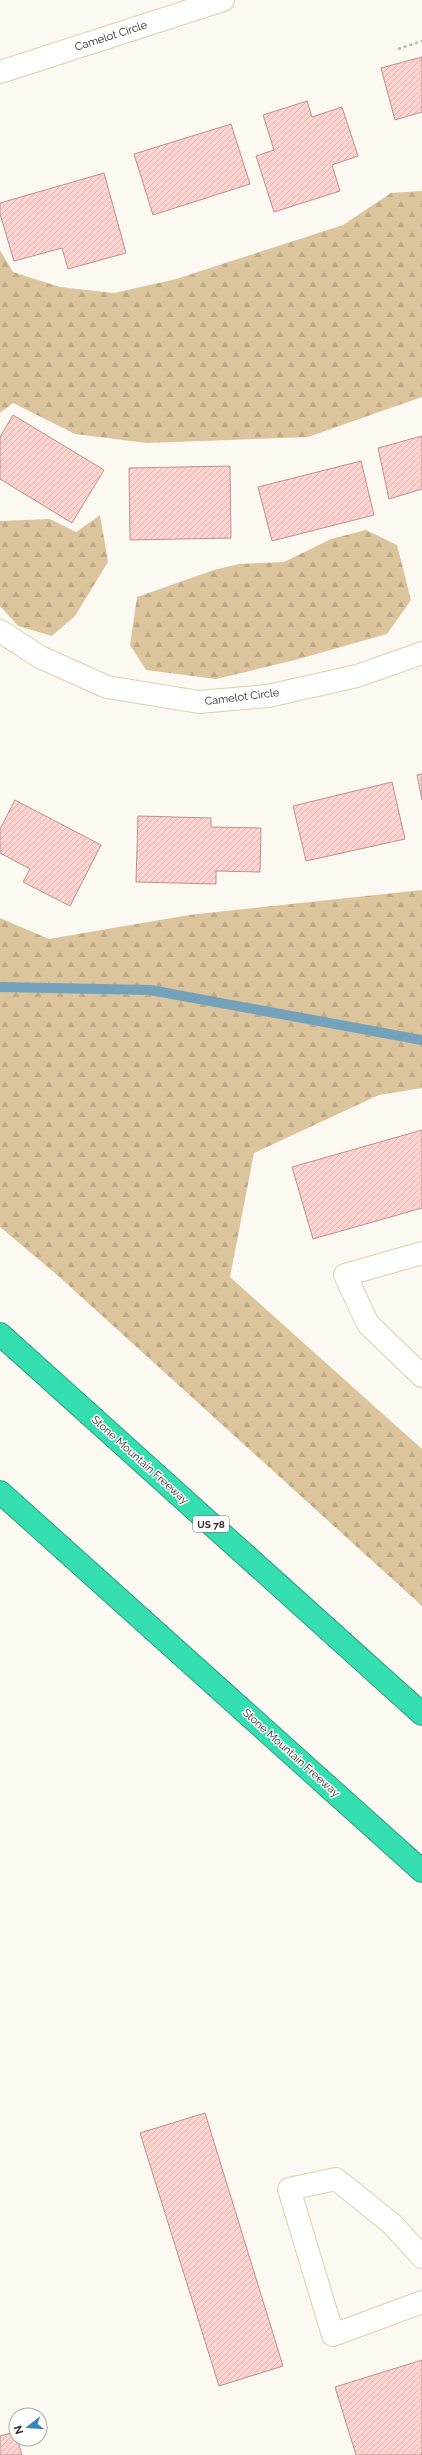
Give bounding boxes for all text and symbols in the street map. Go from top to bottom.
street label: Camelot Circle [73,18,149,54]
street label: Camelot Circle [204,686,281,708]
street label: Stone Mountain Freeway [89,1413,191,1507]
road number: US 78 [193,1516,229,1532]
street label: Stone Mountain Freeway [240,1706,342,1800]
north arrow [8,2407,48,2447]
text: N [11,2424,26,2436]

